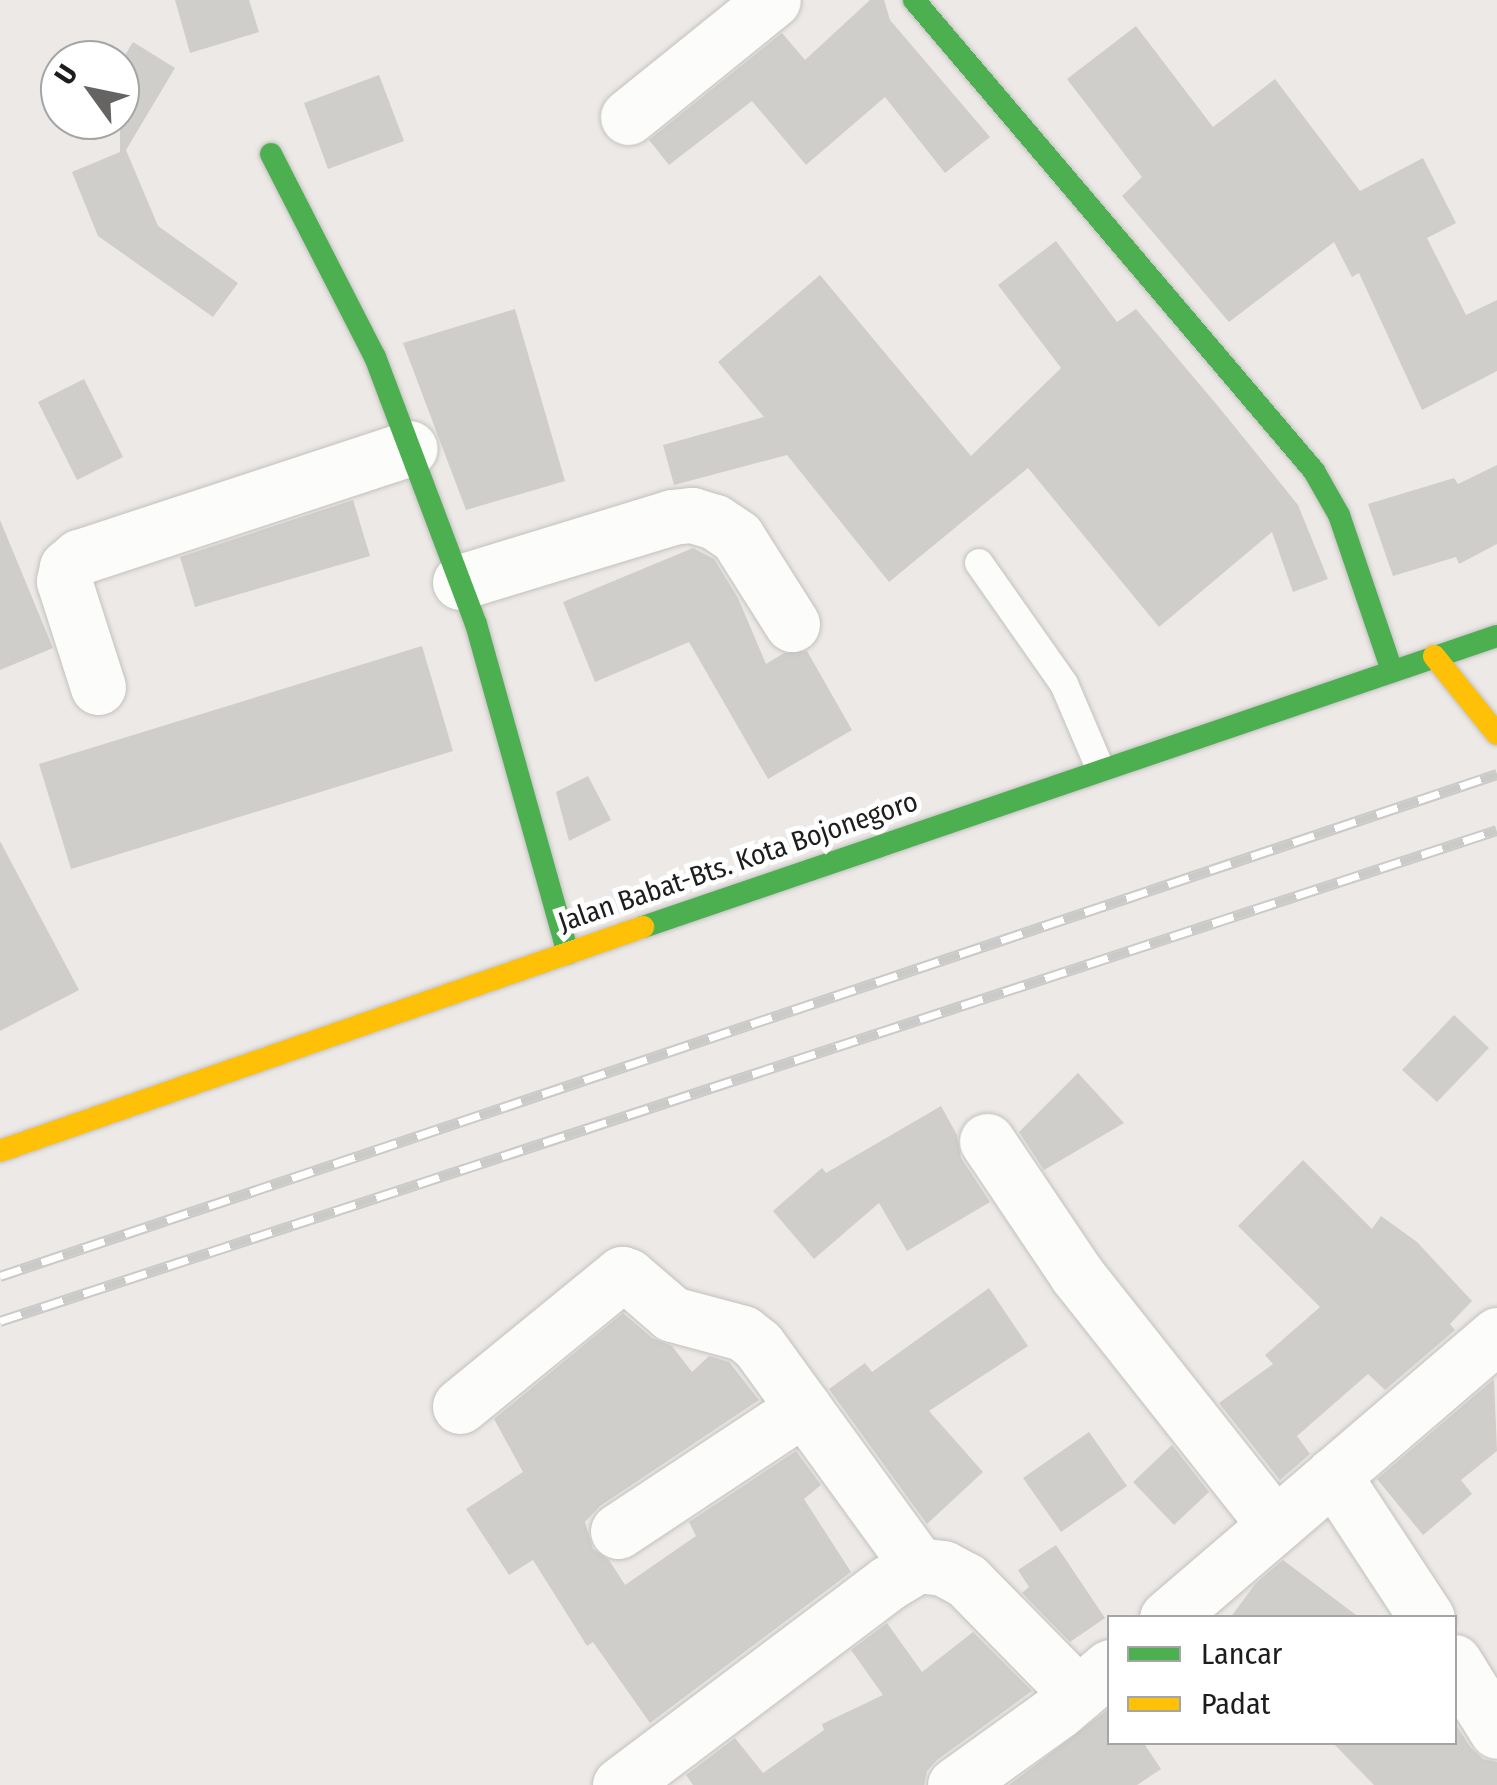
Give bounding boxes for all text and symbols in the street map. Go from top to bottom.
north arrow [40,40,140,140]
text: U [48,59,84,90]
street label: Jalan Babat-Bts. Kota Bojonegoro [554,785,922,939]
legend [1107,1615,1457,1745]
text: Lancar [1201,1636,1282,1672]
text: Padat [1201,1686,1270,1722]

